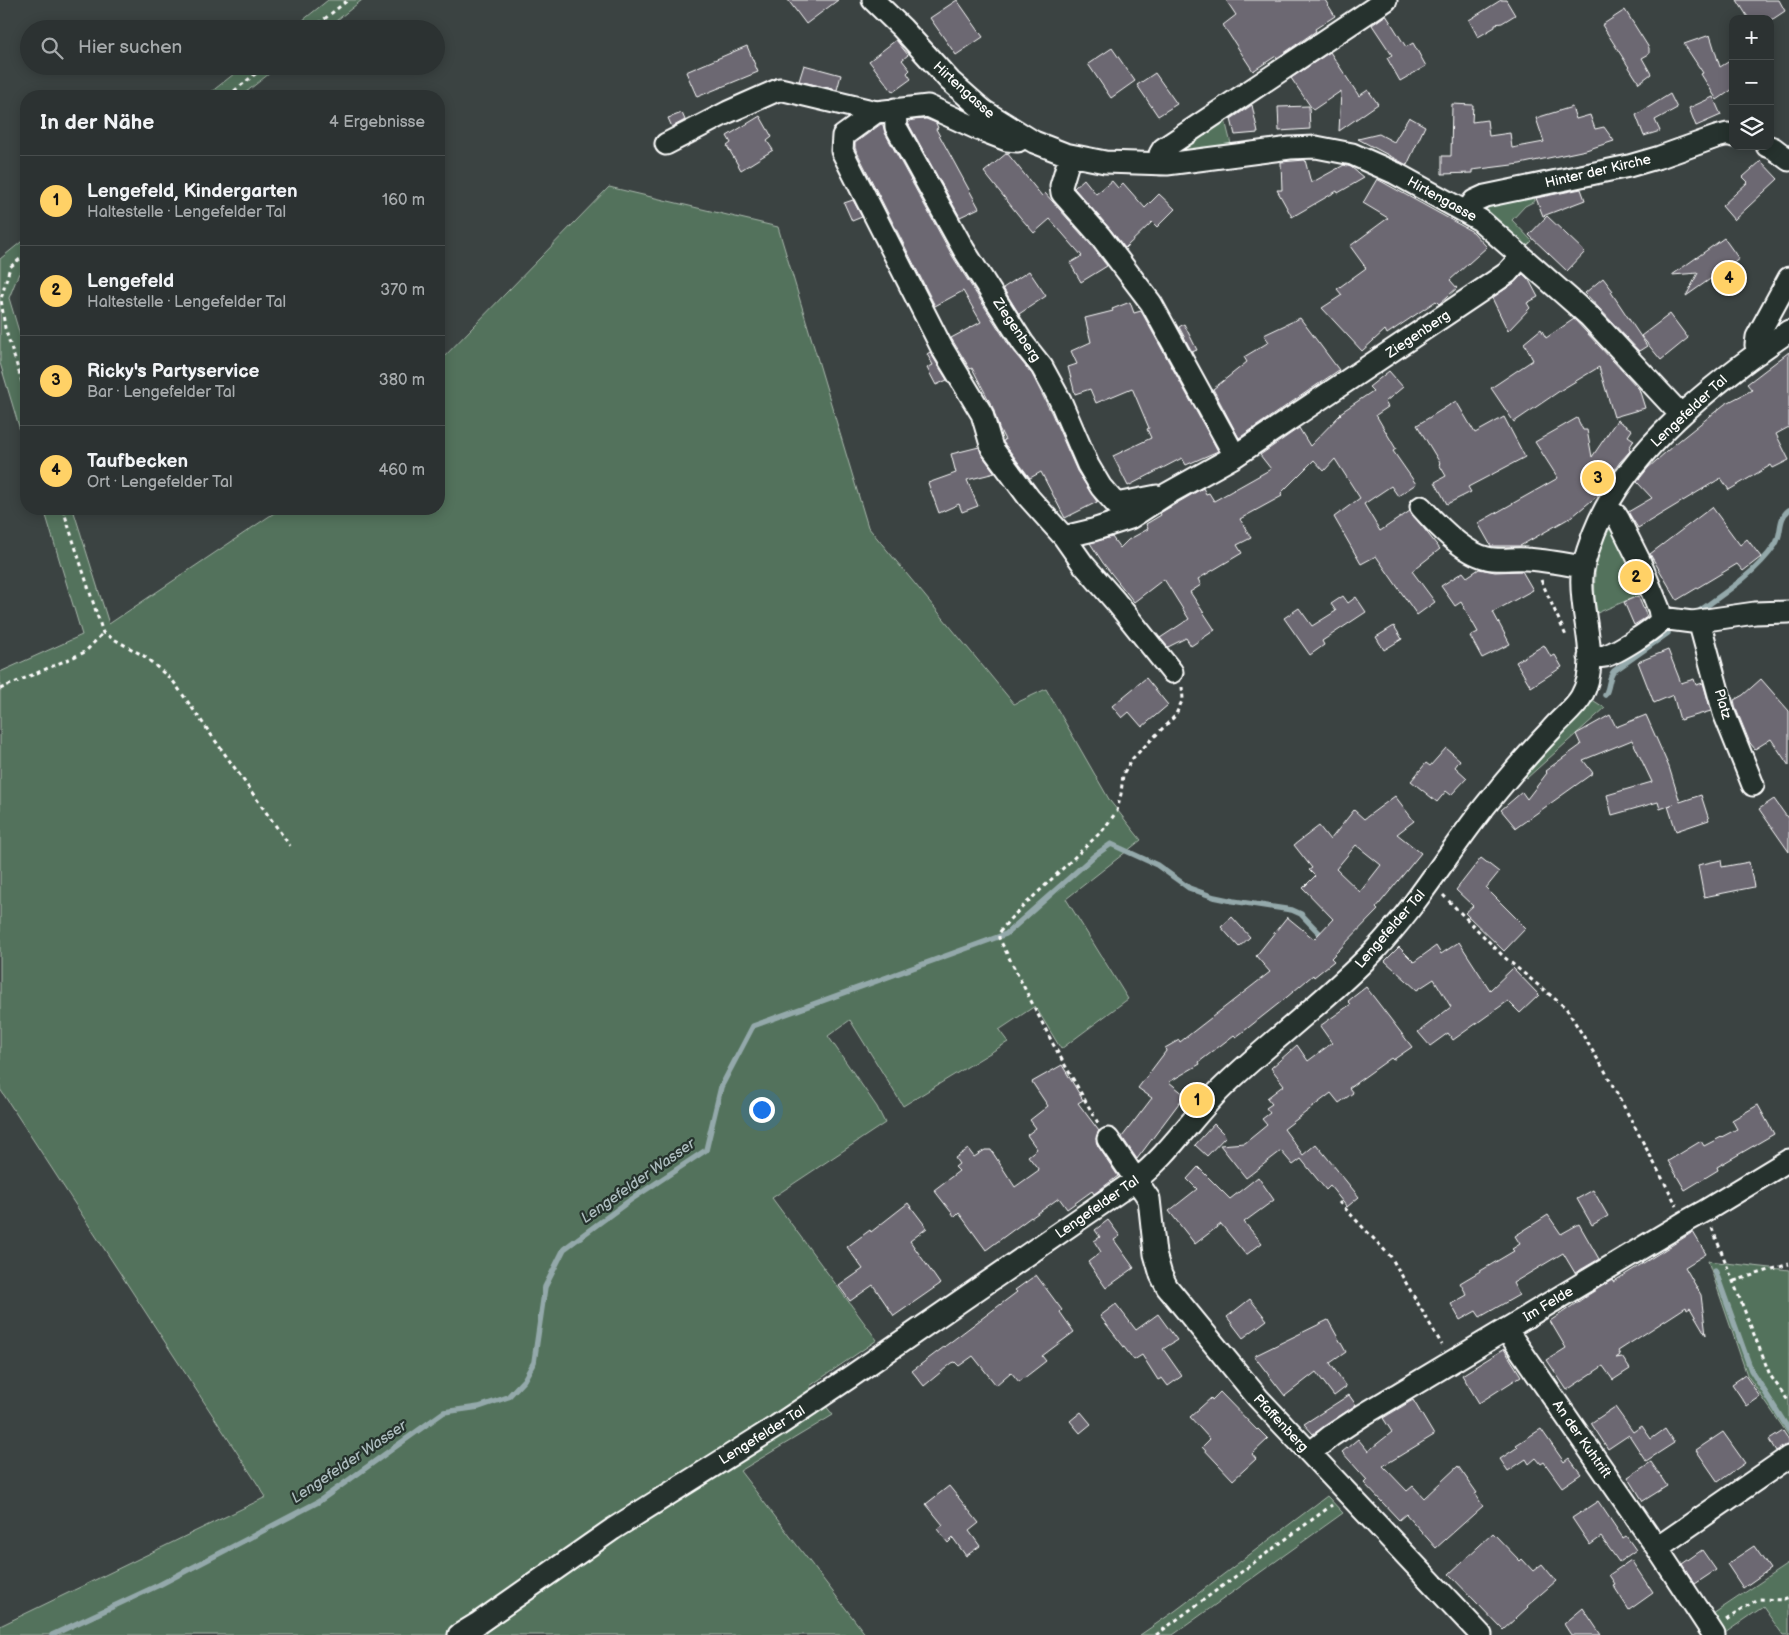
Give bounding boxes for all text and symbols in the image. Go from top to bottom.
map controls [1729,15,1774,150]
button: + [1729,15,1774,60]
search box [20,20,445,75]
icon: search [38,34,66,62]
text: Hier suchen [78,36,182,59]
street label: Hirtengasse [930,58,998,122]
button: − [1729,60,1774,105]
button: layers [1729,105,1774,150]
text: In der Nähe [40,110,154,135]
text: 4 Ergebnisse [329,113,425,132]
street label: Hinter der Kirche [1543,151,1653,191]
street label: Hirtengasse [1404,173,1480,225]
text: Lengefeld, Kindergarten [87,180,298,203]
text: 1 [53,191,59,210]
text: 160 m [382,191,425,210]
text: Haltestelle · Lengefelder Tal [87,203,286,222]
pin: 4 [1713,259,1745,297]
text: Lengefeld [87,270,174,293]
text: 2 [51,281,61,300]
text: 370 m [380,281,425,300]
text: Haltestelle · Lengefelder Tal [87,293,286,312]
street label: Ziegenberg [989,294,1045,365]
street label: Ziegenberg [1382,306,1453,362]
text: Ricky's Partyservice [87,360,259,383]
text: 3 [51,371,61,390]
text: 380 m [379,371,425,390]
street label: Lengefelder Tal [1647,371,1731,451]
text: Bar · Lengefelder Tal [87,383,235,402]
text: Taufbecken [87,450,188,473]
pin: 3 [1582,459,1614,497]
text: 4 [51,461,61,480]
text: 460 m [379,461,425,480]
text: Ort · Lengefelder Tal [87,473,233,492]
pin: 2 [1620,558,1652,596]
street label: Platz [1711,687,1735,721]
street label: Lengefelder Tal [1351,886,1429,972]
pin: 1 [1181,1081,1213,1119]
your location [749,1097,775,1123]
water label: Lengefelder Wasser [577,1134,700,1228]
street label: Lengefelder Tal [1052,1172,1142,1242]
street label: Im Felde [1520,1282,1576,1326]
street label: Pfaffenberg [1250,1391,1312,1455]
street label: An der Kuhtrift [1549,1397,1615,1482]
street label: Lengefelder Tal [716,1402,808,1468]
water label: Lengefelder Wasser [288,1415,412,1508]

